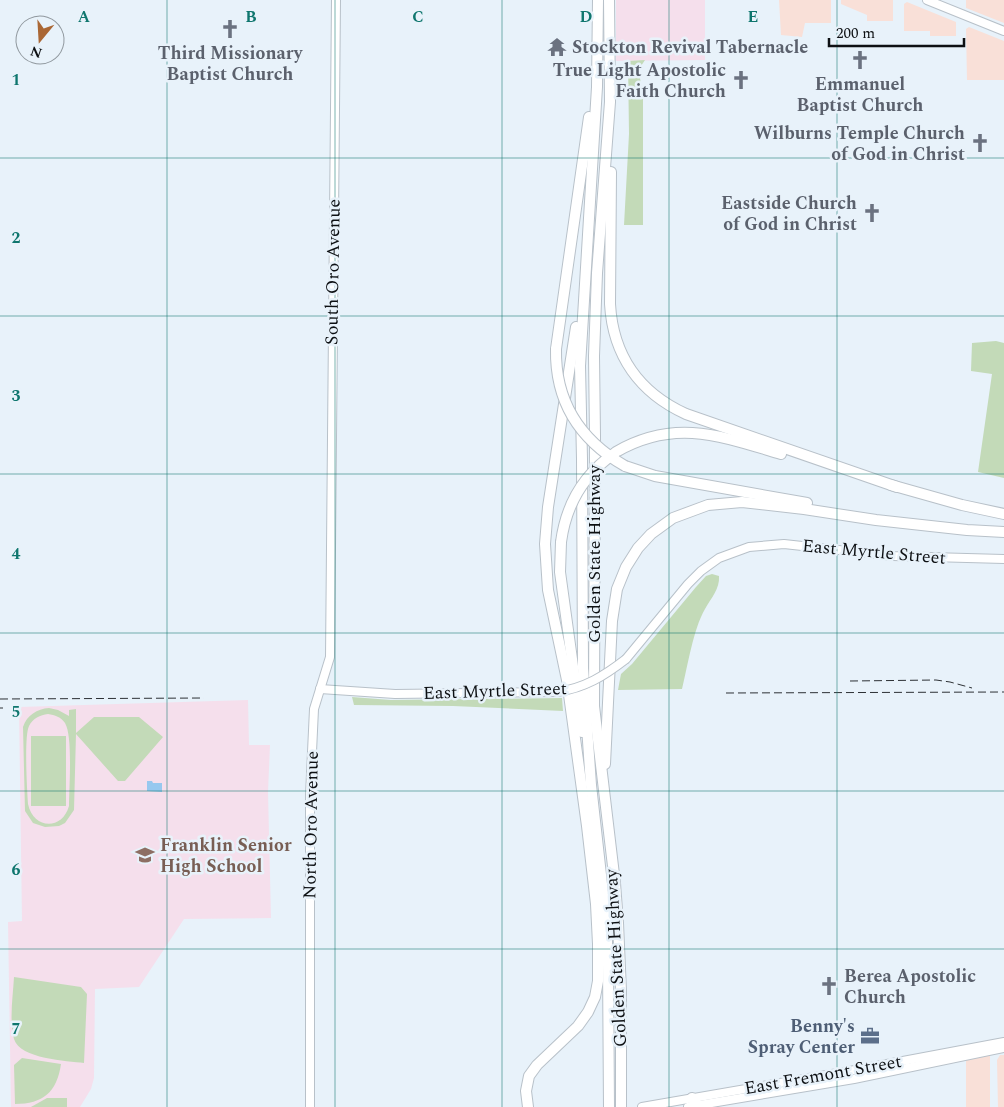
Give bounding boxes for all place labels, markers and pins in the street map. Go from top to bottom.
church icon: Third Missionary Baptist Church [219,18,241,40]
place label: Stockton Revival Tabernacle [572,34,808,61]
temple icon: Stockton Revival Tabernacle [546,36,568,58]
place label: Third Missionary Baptist Church [158,40,304,88]
church icon: Emmanuel Baptist Church [849,49,871,71]
place label: True Light Apostolic Faith Church [553,57,726,105]
church icon: True Light Apostolic Faith Church [730,69,752,91]
place label: Emmanuel Baptist Church [797,71,923,119]
place label: Wilburns Temple Church of God in Christ [754,120,965,168]
church icon: Wilburns Temple Church of God in Christ [969,132,991,154]
place label: Eastside Church of God in Christ [721,190,857,238]
church icon: Eastside Church of God in Christ [861,202,883,224]
place label: Franklin Senior High School [160,832,292,880]
school or university icon: Franklin Senior High School [134,844,156,866]
place label: Berea Apostolic Church [844,963,976,1011]
church icon: Berea Apostolic Church [818,975,840,997]
place label: Benny's Spray Center [748,1013,855,1061]
office icon: Benny's Spray Center [859,1025,881,1047]

